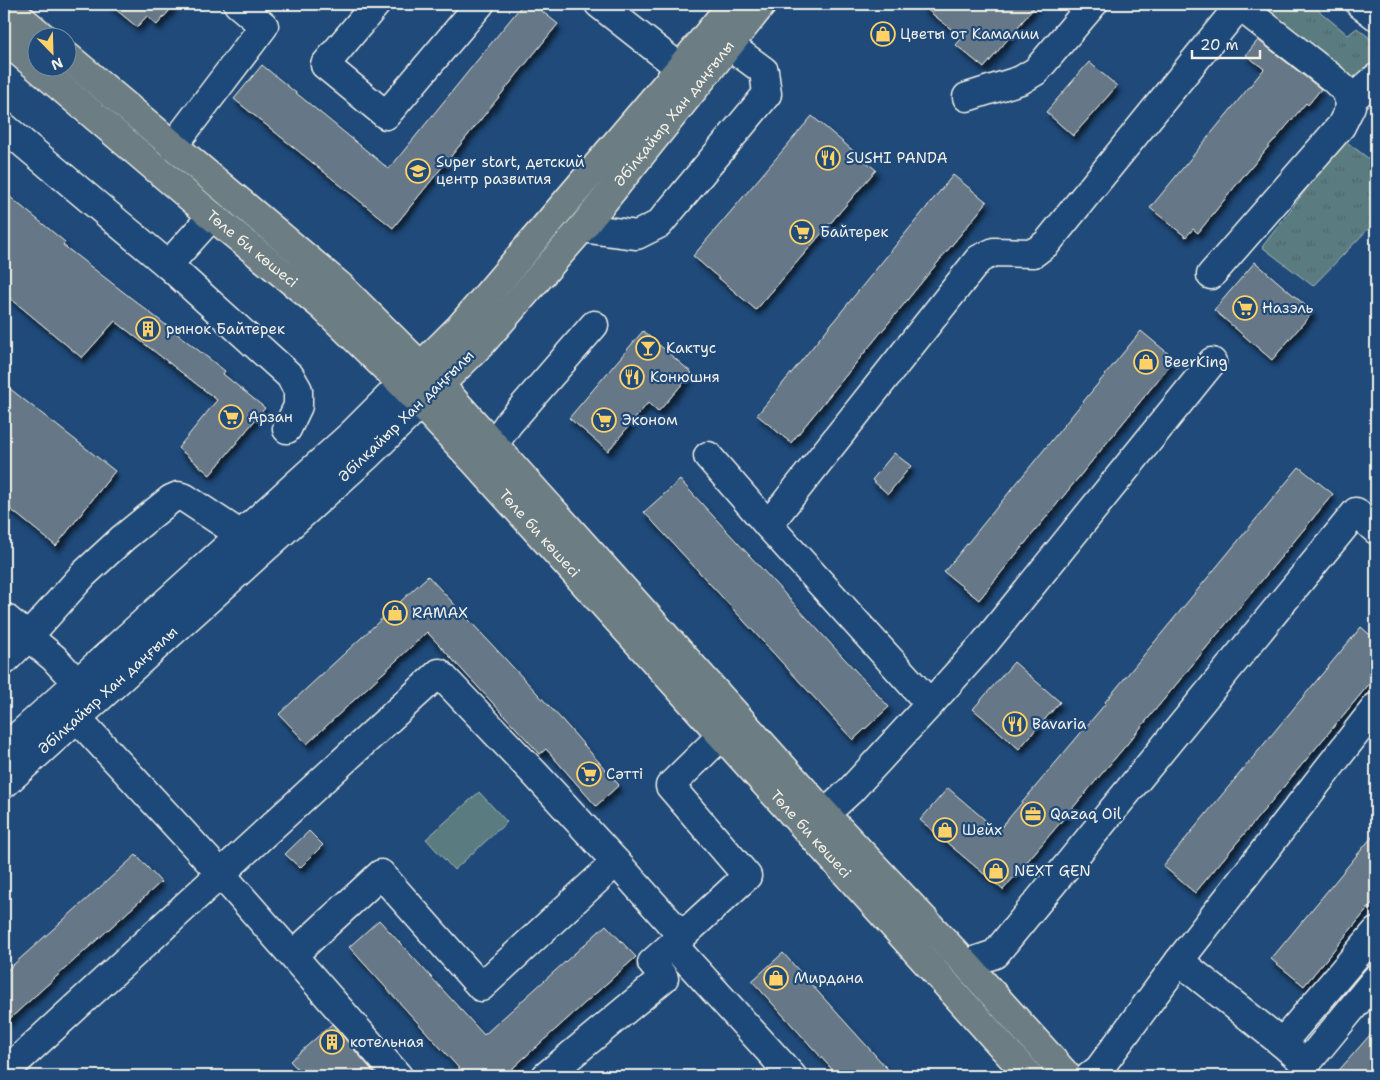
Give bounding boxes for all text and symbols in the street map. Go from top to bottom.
shop icon: Цветы от Камалии [870,21,896,47]
place label: Цветы от Камалии [900,24,1040,44]
north arrow [28,28,78,78]
scale bar [1192,28,1260,60]
text: 20 m [1200,35,1239,55]
street label: Әбілқайыр Хан даңғылы [609,36,739,191]
text: N [48,54,66,74]
restaurant icon: SUSHI PANDA [815,145,841,171]
place label: SUSHI PANDA [846,148,948,168]
place label: Super start, детский центр развития [436,152,585,189]
school or university icon: Super start, детский центр развития [405,158,431,184]
street label: Төле би көшесі [202,206,302,292]
supermarket icon: Байтерек [789,219,815,245]
place label: Байтерек [820,222,889,242]
supermarket icon: Назэль [1232,295,1258,321]
place label: Назэль [1262,298,1314,318]
building icon: рынок Байтерек [135,316,161,342]
place label: рынок Байтерек [166,319,285,339]
bar icon: Кактус [635,335,661,361]
place label: Кактус [666,338,716,358]
street label: Әбілқайыр Хан даңғылы [334,346,478,486]
shop icon: BeerKing [1133,349,1159,375]
place label: BeerKing [1164,352,1228,372]
restaurant icon: Конюшня [619,364,645,390]
place label: Конюшня [650,367,720,387]
supermarket icon: Арзан [218,404,244,430]
place label: Арзан [248,407,293,427]
supermarket icon: Эконом [591,407,617,433]
place label: Эконом [622,410,678,430]
street label: Төле би көшесі [494,485,585,582]
shop icon: RAMAX [382,600,408,626]
place label: RAMAX [412,603,468,623]
street label: Әбілқайыр Хан даңғылы [34,622,182,758]
restaurant icon: Bavaria [1002,711,1028,737]
place label: Bavaria [1032,714,1087,734]
supermarket icon: Cәтті [576,761,602,787]
place label: Cәтті [606,764,643,784]
street label: Төле би көшесі [766,786,856,883]
office icon: Qazaq Oil [1020,801,1046,827]
place label: Qazaq Oil [1050,804,1122,824]
shop icon: Шейх [932,817,958,843]
place label: Шейх [962,820,1002,840]
shop icon: NEXT GEN [983,858,1009,884]
place label: NEXT GEN [1014,861,1091,881]
shop icon: Мирдана [763,965,789,991]
place label: Мирдана [794,968,864,988]
building icon: котельная [319,1029,345,1055]
place label: котельная [350,1032,424,1052]

